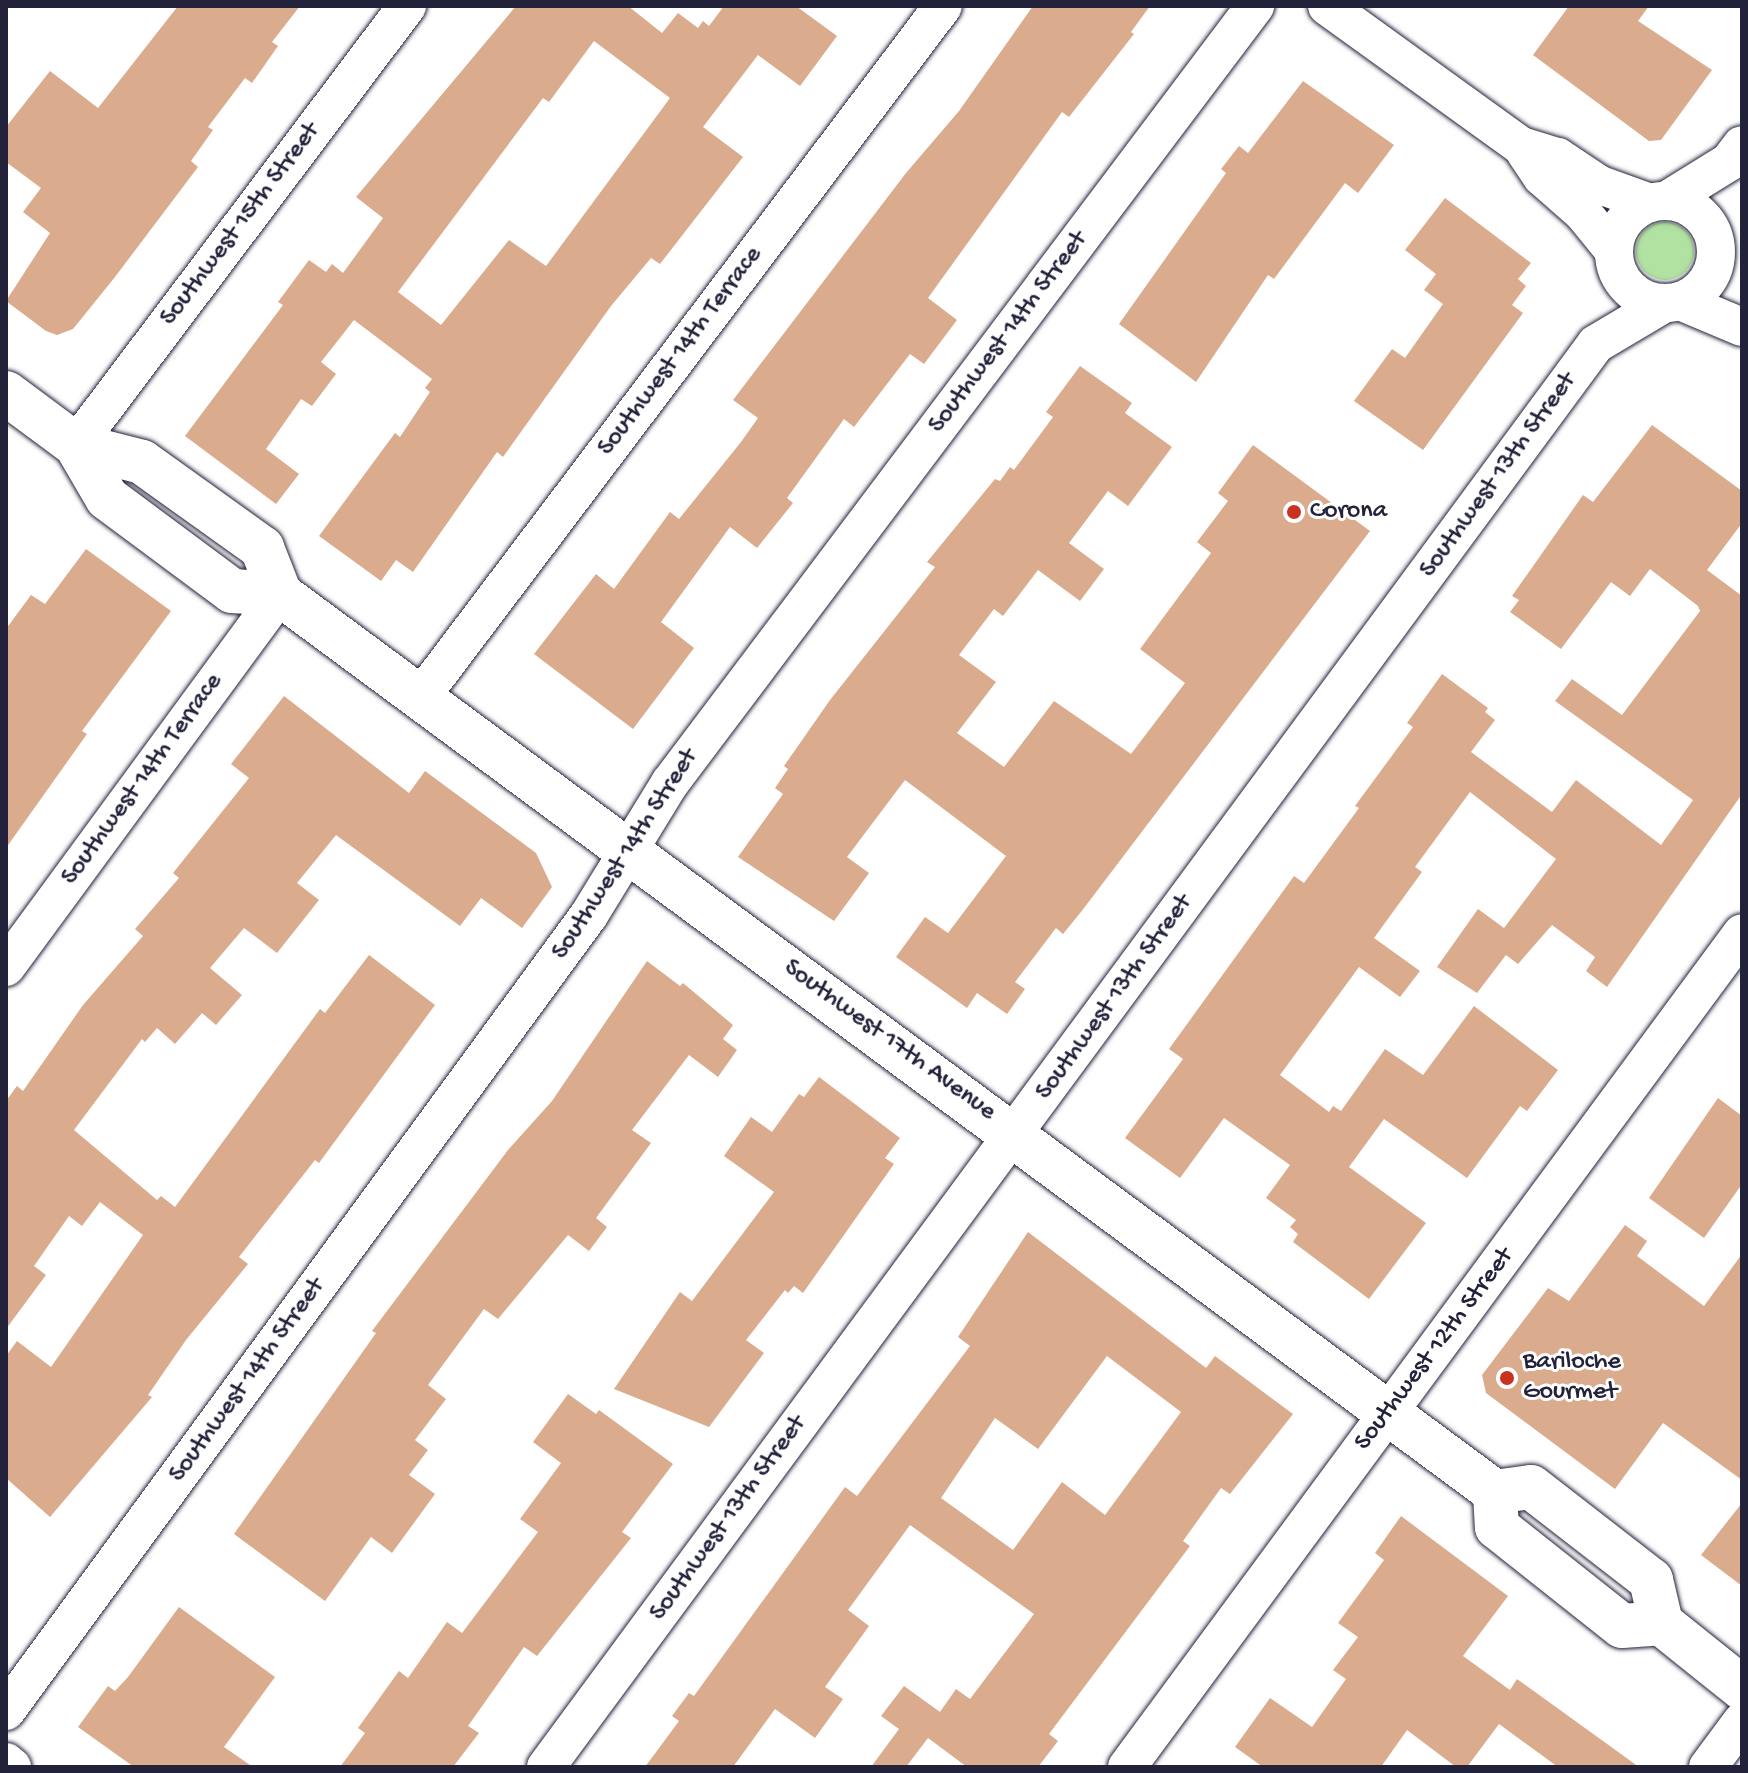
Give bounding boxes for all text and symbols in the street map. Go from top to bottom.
street label: Southwest 15th Street [154,117,328,333]
street label: Southwest 14th Street [923,226,1095,440]
street label: Southwest 14th Terrace [592,241,770,463]
street label: Southwest 13th Street [1414,367,1584,585]
place label: Corona [1310,496,1387,528]
marker: Corona [1285,503,1303,521]
street label: Southwest 14th Terrace [56,668,230,892]
street label: Southwest 14th Street [546,744,706,966]
street label: Southwest 13th Street [1030,889,1200,1107]
street label: Southwest 17th Avenue [777,953,1001,1129]
street label: Southwest 12th Street [1349,1243,1521,1457]
street label: Southwest 14th Street [163,1273,333,1489]
place label: Bariloche Gourmet [1523,1347,1621,1408]
marker: Bariloche Gourmet [1498,1369,1516,1387]
street label: Southwest 13th Street [644,1410,814,1628]

